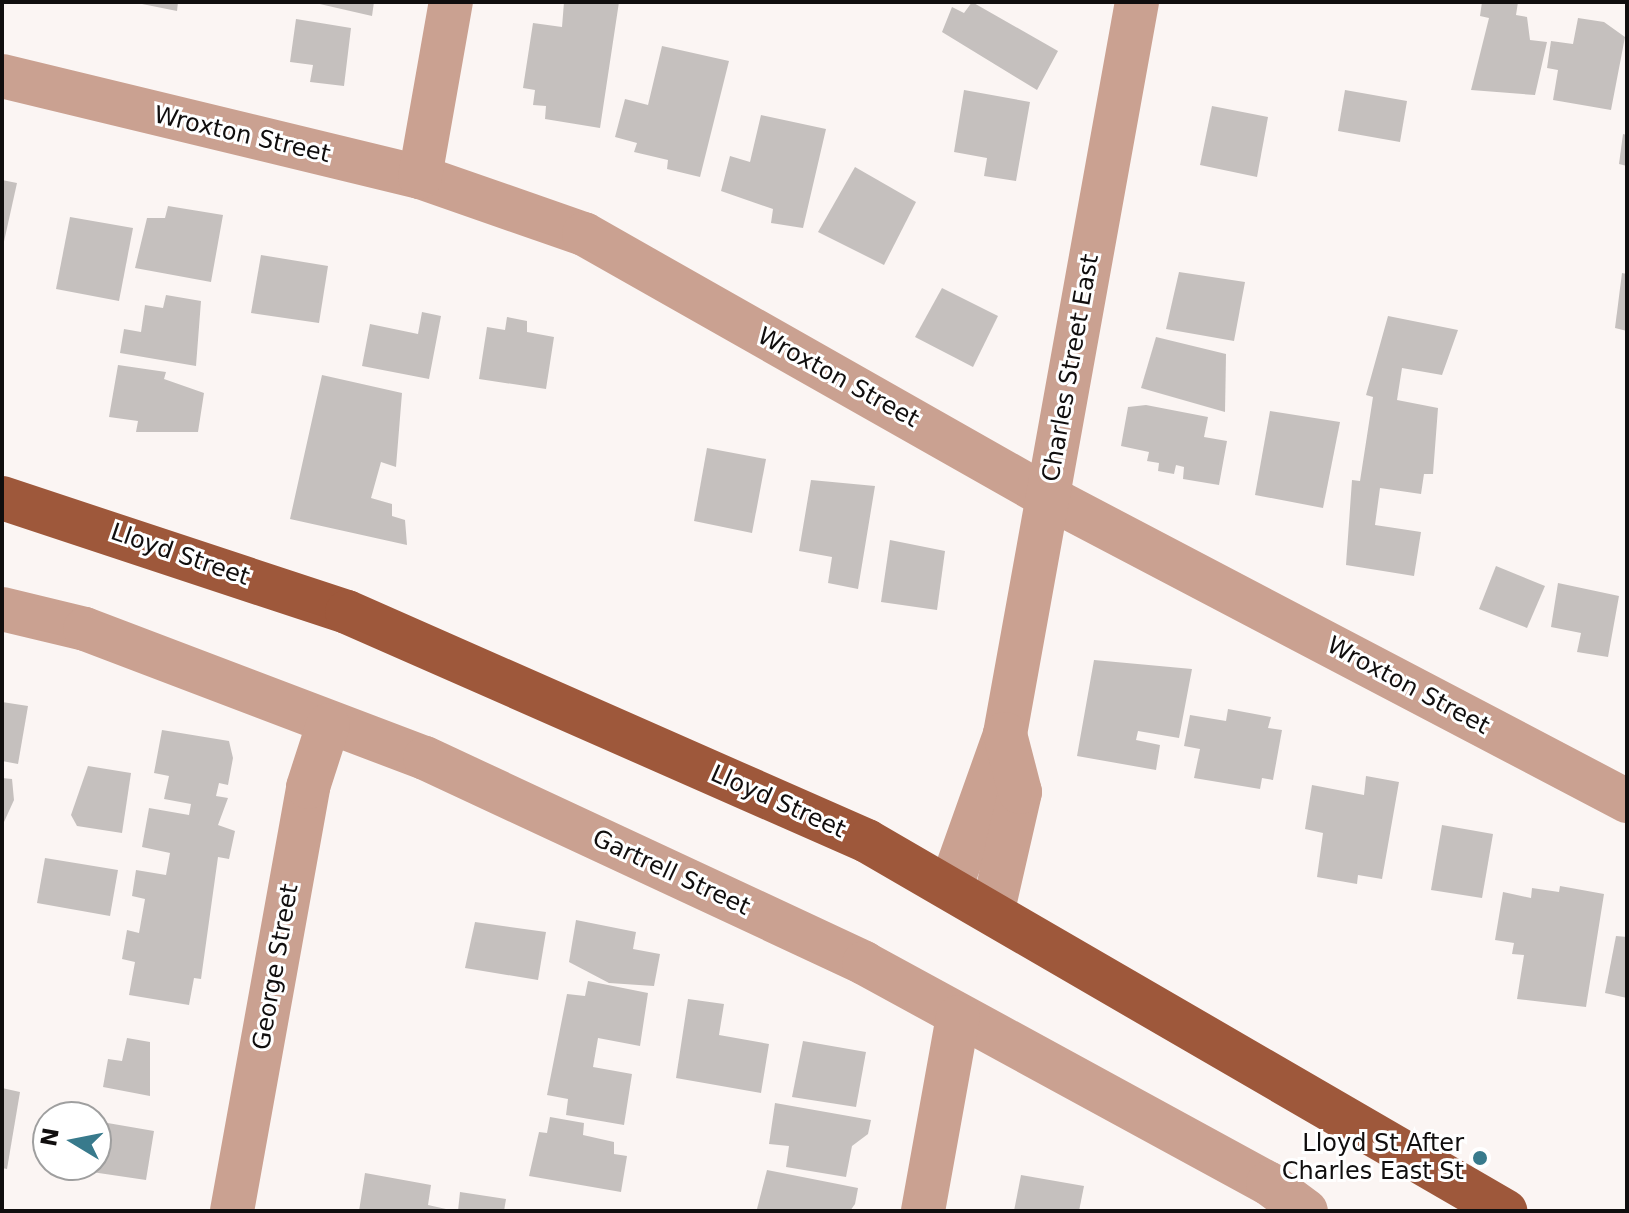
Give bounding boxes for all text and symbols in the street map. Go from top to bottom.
street label: Wroxton Street [151,101,333,169]
street label: Charles Street East [1037,252,1105,484]
street label: Wroxton Street [752,322,924,434]
street label: Lloyd Street [107,518,253,592]
street label: Wroxton Street [1322,631,1494,741]
street label: Lloyd Street [706,759,850,845]
street label: Gartrell Street [588,824,754,922]
street label: George Street [247,882,305,1052]
north arrow [32,1101,112,1181]
text: N [36,1126,64,1148]
place label: Lloyd St After Charles East St [1282,1130,1464,1186]
marker: Lloyd St After Charles East St [1471,1149,1489,1167]

